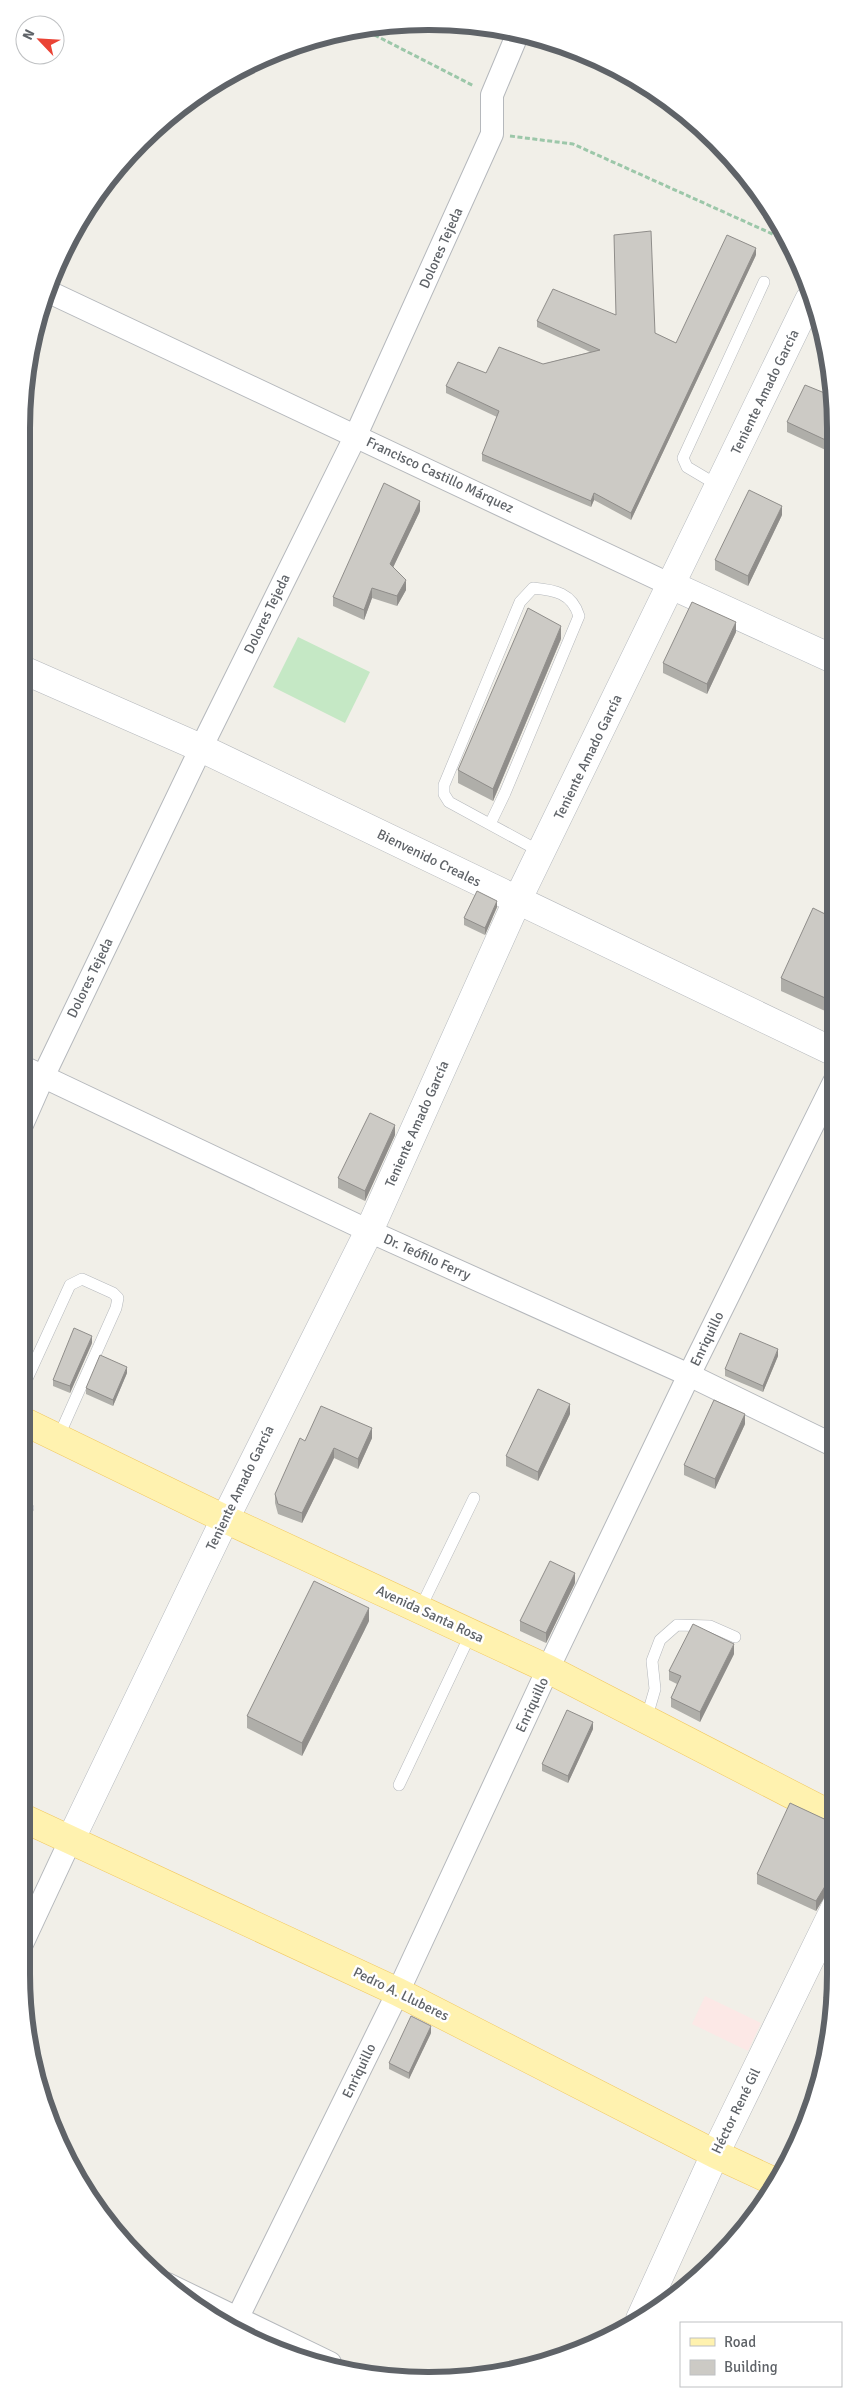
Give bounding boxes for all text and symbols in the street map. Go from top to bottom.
north arrow [15,15,65,65]
text: N [19,27,38,43]
street label: Dolores Tejeda [416,205,466,291]
street label: Teniente Amado García [727,327,803,457]
street label: Francisco Castillo Márquez [364,433,516,517]
street label: Dolores Tejeda [240,571,294,657]
street label: Teniente Amado García [550,692,626,822]
street label: Bienvenido Creales [374,825,484,891]
street label: Dolores Tejeda [63,935,117,1021]
street label: Teniente Amado García [381,1058,453,1190]
street label: Dr. Teófilo Ferry [381,1230,474,1284]
street label: Enriquillo [686,1309,728,1369]
street label: Teniente Amado García [202,1423,278,1553]
street label: Avenida Santa Rosa [373,1582,487,1646]
street label: Enriquillo [512,1675,552,1735]
street label: Pedro A. Lluberes [350,1964,452,2024]
street label: Enriquillo [338,2041,380,2101]
street label: Héctor René Gil [708,2065,764,2157]
legend [680,2322,842,2387]
text: Road [724,2333,756,2351]
text: Building [724,2358,778,2376]

